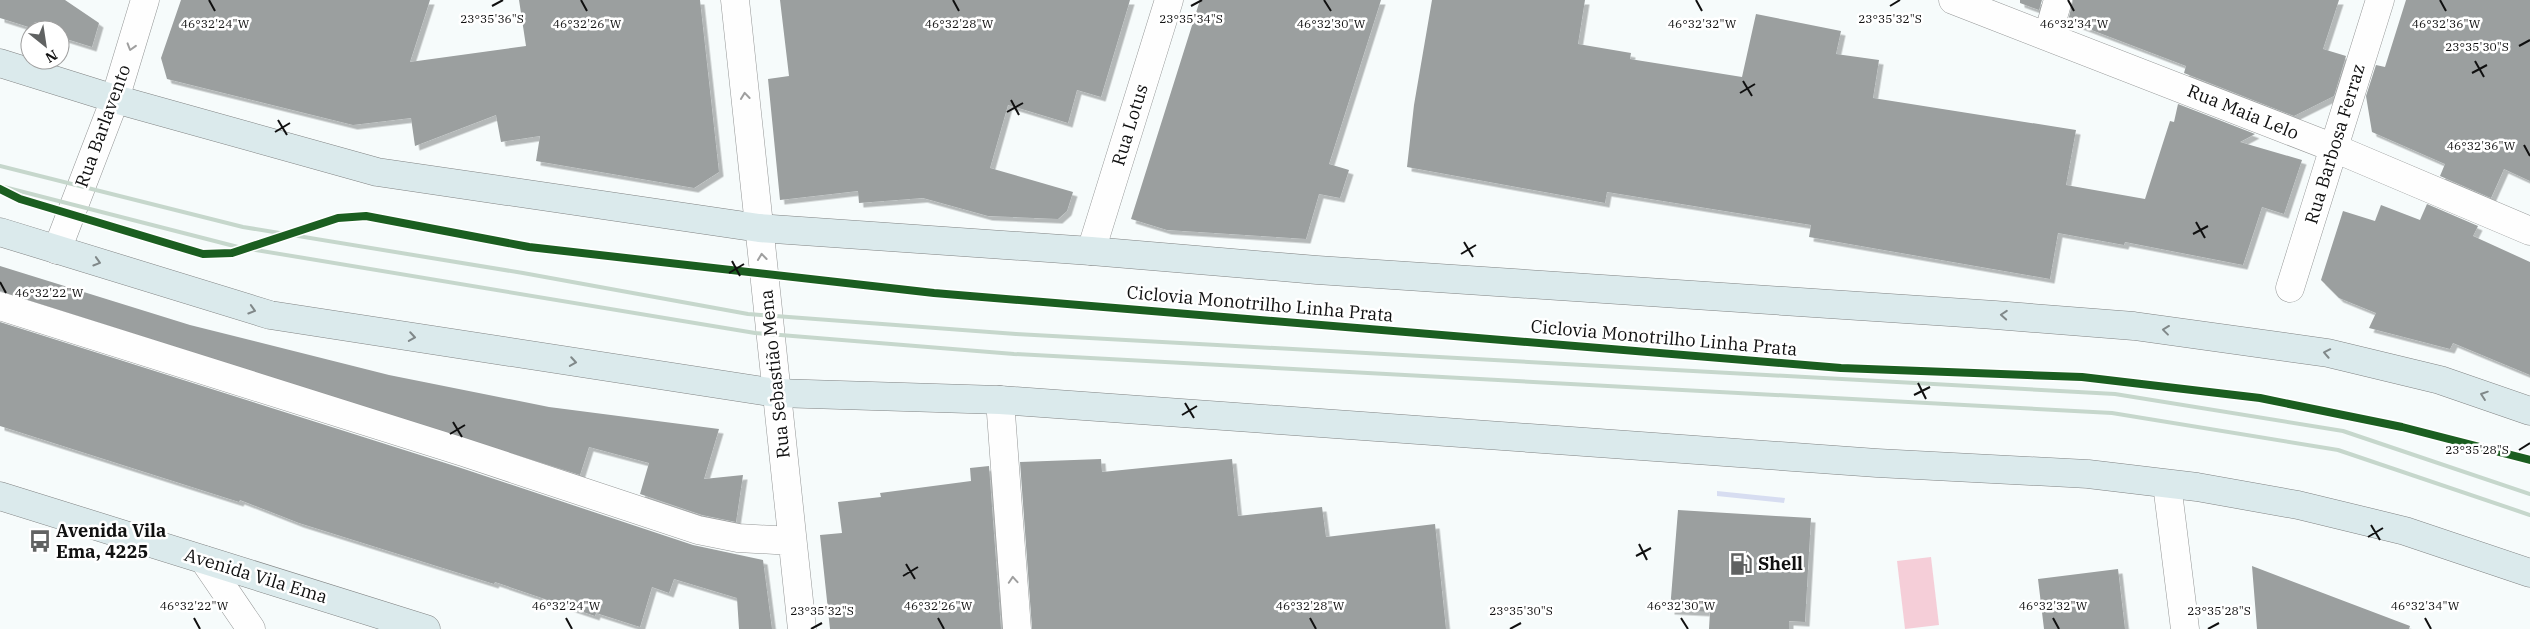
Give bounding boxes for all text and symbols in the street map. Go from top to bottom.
text: 23°35'36"S [460,11,524,26]
text: 23°35'34"S [1159,11,1223,26]
text: 23°35'32"S [1858,11,1922,26]
text: 46°32'24"W [181,16,250,31]
text: 46°32'26"W [553,16,622,31]
text: 46°32'28"W [925,16,994,31]
text: 46°32'30"W [1297,16,1366,31]
text: 46°32'32"W [1668,16,1737,31]
text: 46°32'34"W [2040,16,2109,31]
text: 46°32'36"W [2412,16,2481,31]
north arrow [20,20,70,70]
text: 23°35'30"S [2445,39,2509,54]
one-way arrow [126,42,136,50]
text: N [42,46,61,67]
street label: Rua Barlavento [70,61,135,190]
street label: Rua Barbosa Ferraz [2299,61,2370,227]
street label: Rua Maia Lelo [2184,79,2302,144]
street label: Rua Lotus [1106,81,1153,169]
one-way arrow [740,91,751,99]
text: 46°32'36"W [2447,138,2516,153]
one-way arrow [757,253,768,261]
one-way arrow [92,256,100,266]
street label: Ciclovia Monotrilho Linha Prata [1126,280,1395,327]
text: 46°32'22"W [15,285,84,300]
street label: Rua Sebastião Mena [754,288,795,460]
one-way arrow [248,304,256,314]
one-way arrow [2000,310,2008,321]
street label: Ciclovia Monotrilho Linha Prata [1530,314,1799,361]
one-way arrow [2162,325,2170,336]
one-way arrow [409,331,417,342]
one-way arrow [2323,349,2331,359]
one-way arrow [568,356,577,366]
one-way arrow [2480,391,2489,401]
text: 23°35'28"S [2445,442,2509,457]
place label: Avenida Vila Ema, 4225 [56,519,166,563]
bus stop icon: Avenida Vila Ema, 4225 [27,528,53,554]
street label: Avenida Vila Ema [182,543,331,608]
fuel station icon: Shell [1728,551,1754,577]
place label: Shell [1758,552,1803,575]
one-way arrow [1008,576,1019,584]
text: 46°32'22"W [160,598,229,613]
text: 46°32'24"W [532,598,601,613]
text: 46°32'26"W [904,598,973,613]
text: 46°32'28"W [1276,598,1345,613]
text: 46°32'30"W [1647,598,1716,613]
text: 46°32'32"W [2019,598,2088,613]
text: 46°32'34"W [2391,598,2460,613]
text: 23°35'32"S [790,603,854,618]
text: 23°35'30"S [1489,603,1553,618]
text: 23°35'28"S [2187,603,2251,618]

